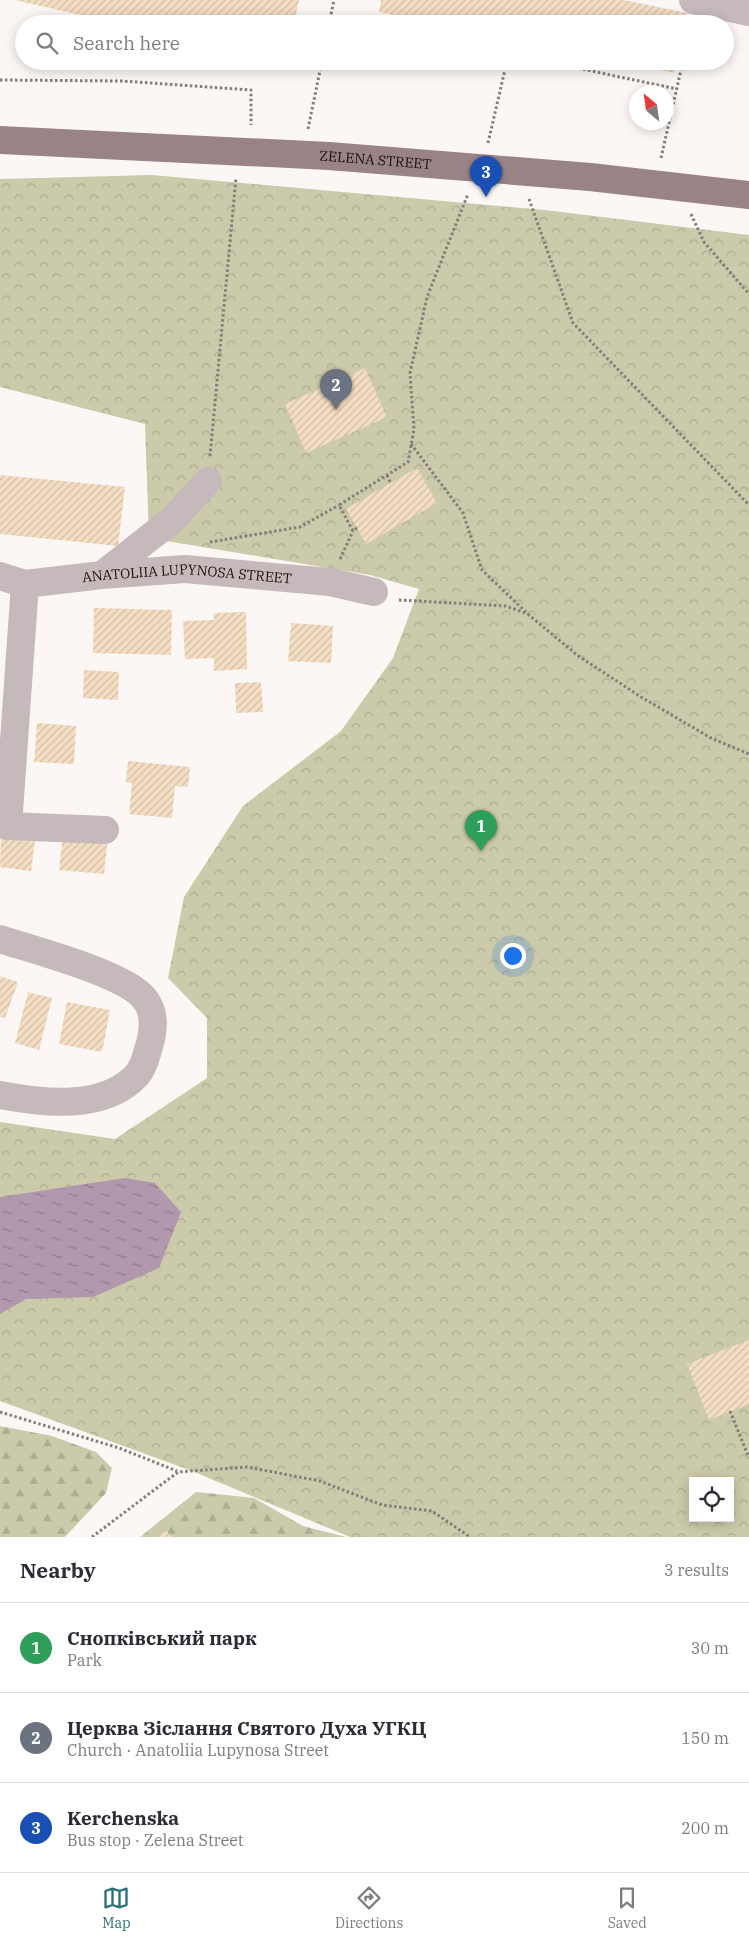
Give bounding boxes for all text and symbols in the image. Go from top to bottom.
search box [15,15,734,70]
icon: search [33,29,61,57]
text: Search here [73,31,180,55]
north arrow [629,85,674,130]
street label: ZELENA STREET [319,147,432,173]
pin: 3 [470,156,502,197]
pin: 2 [320,369,352,410]
street label: ANATOLIIA LUPYNOSA STREET [81,560,293,588]
pin: 1 [465,810,497,851]
your location [500,943,526,969]
map controls [689,1477,734,1522]
button: locate [689,1477,734,1522]
text: Nearby [20,1556,96,1584]
text: 3 results [664,1560,729,1580]
text: Снопківський парк [67,1626,257,1650]
text: 1 [31,1638,41,1658]
text: 30 m [691,1638,729,1658]
text: Park [67,1650,102,1670]
text: Церква Зіслання Святого Духа УГКЦ [67,1716,426,1740]
text: 2 [31,1728,41,1748]
text: 150 m [681,1728,729,1748]
text: Church · Anatoliia Lupynosa Street [67,1740,329,1760]
text: Kerchenska [67,1806,179,1830]
text: 3 [31,1818,41,1838]
text: 200 m [681,1818,729,1838]
text: Bus stop · Zelena Street [67,1830,243,1850]
tab: Map [102,1884,131,1932]
tab: Directions [335,1884,403,1932]
tab: Saved [608,1884,647,1932]

